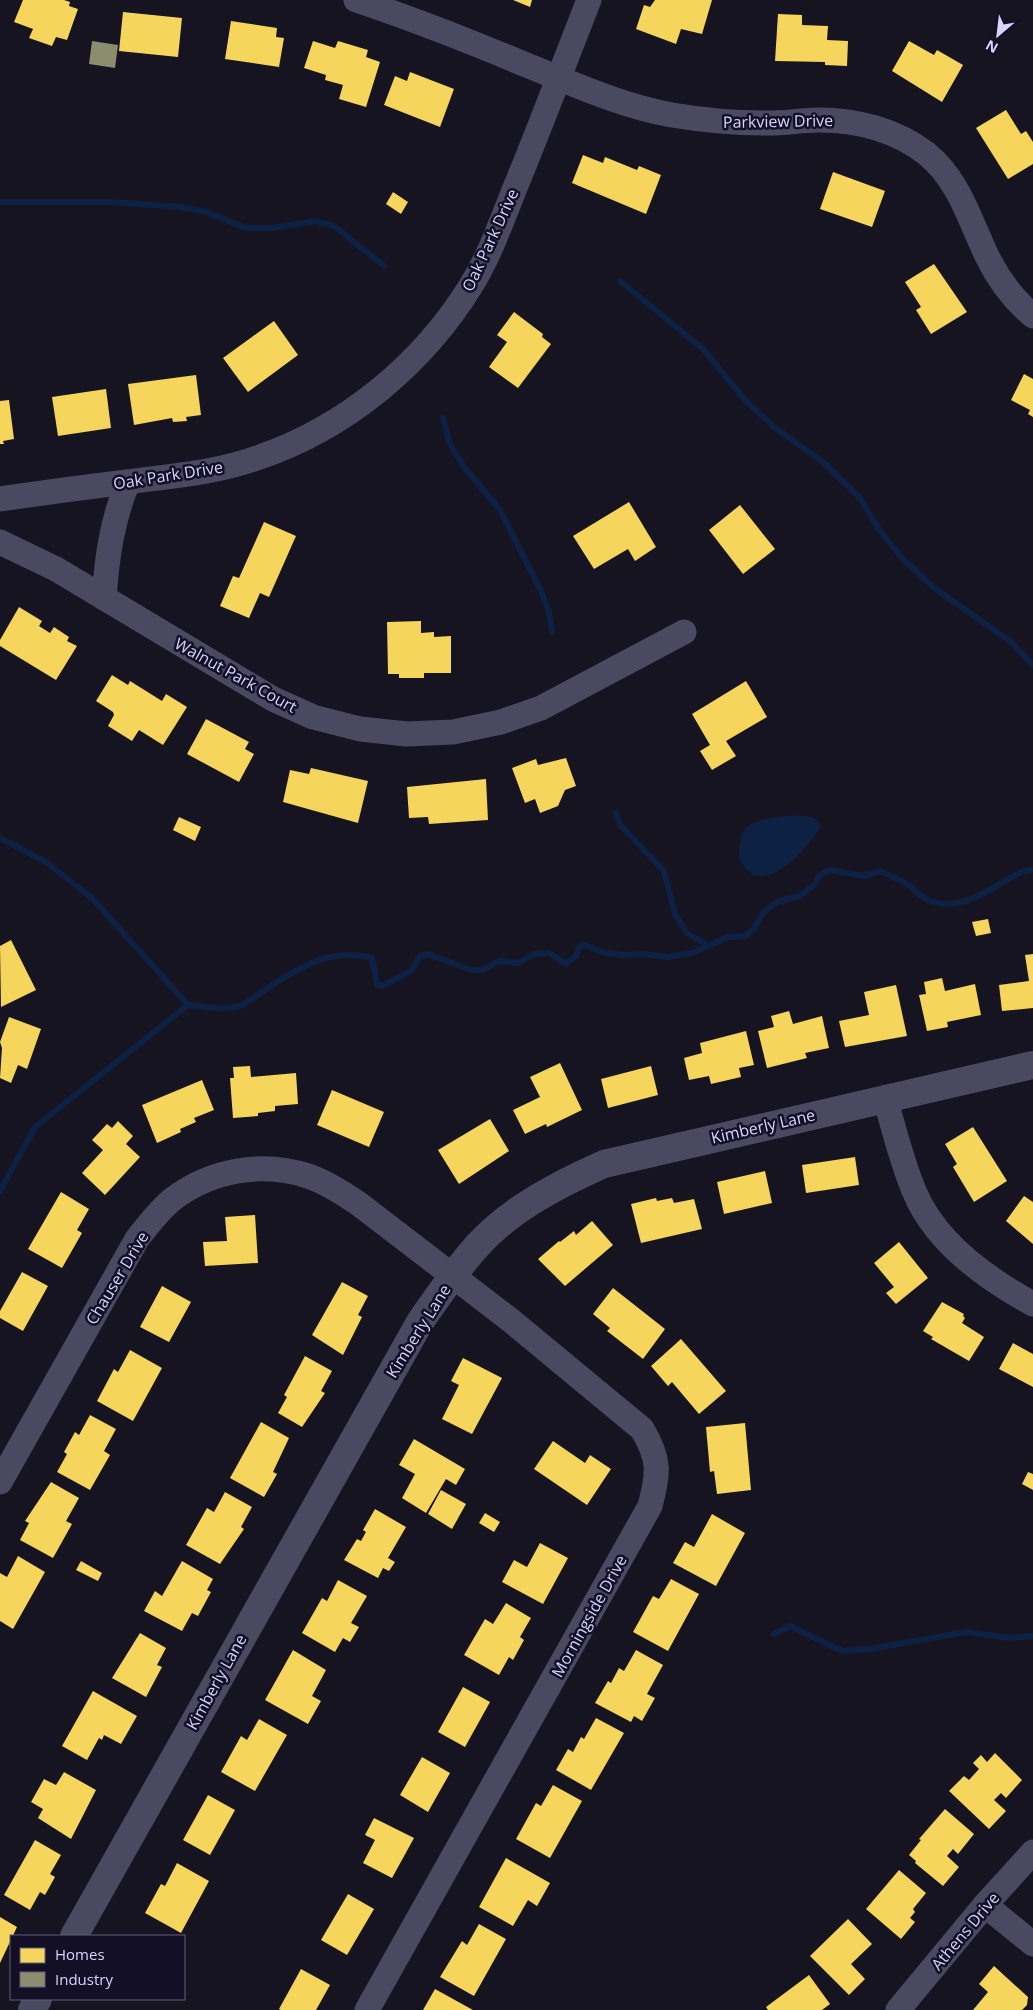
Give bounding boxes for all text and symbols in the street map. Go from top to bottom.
north arrow [973,10,1023,60]
text: N [982,36,1001,58]
street label: Parkview Drive [723,109,833,133]
street label: Oak Park Drive [457,185,523,295]
street label: Oak Park Drive [112,455,224,495]
street label: Walnut Park Court [171,632,301,718]
street label: Kimberly Lane [709,1103,817,1149]
street label: Chauser Drive [81,1227,153,1329]
street label: Kimberly Lane [381,1280,455,1382]
street label: Morningside Drive [546,1551,632,1681]
street label: Kimberly Lane [181,1630,251,1734]
street label: Athens Drive [926,1887,1004,1975]
legend [10,1935,185,2000]
text: Homes [55,1944,105,1964]
text: Industry [55,1969,113,1989]

